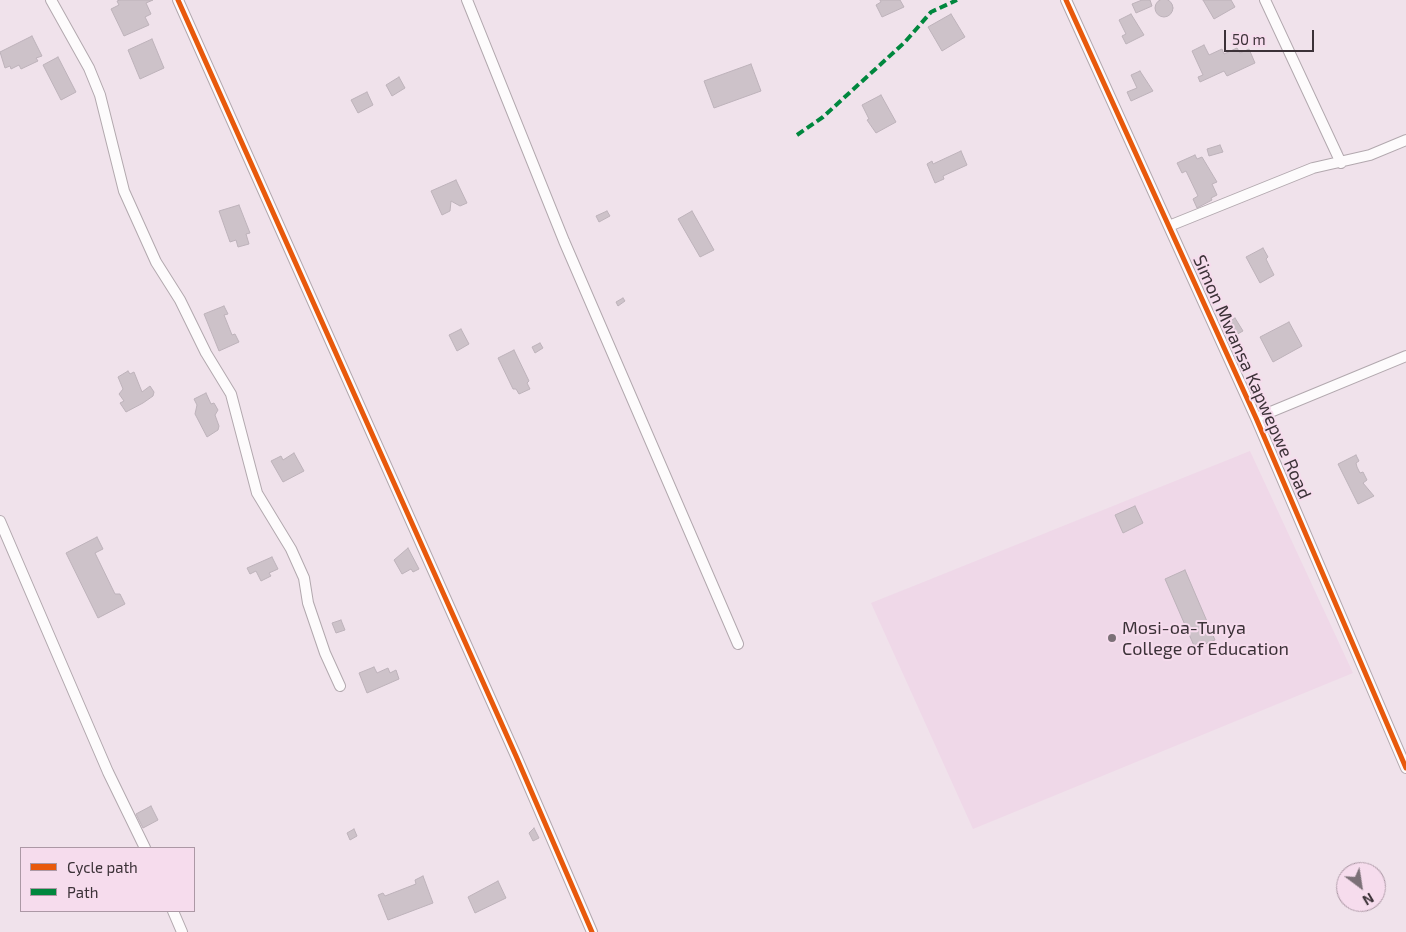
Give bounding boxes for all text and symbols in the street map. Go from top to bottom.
scale bar [1226,20,1316,52]
text: 50 m [1232,30,1266,48]
street label: Simon Mwansa Kapwepwe Road [1188,252,1316,502]
place label: Mosi-oa-Tunya College of Education [1122,617,1289,660]
marker: Mosi-oa-Tunya College of Education [1106,632,1118,644]
legend [20,847,195,912]
text: Cycle path [67,858,138,876]
north arrow [1336,862,1386,912]
text: Path [67,883,98,901]
text: N [1360,890,1377,909]

